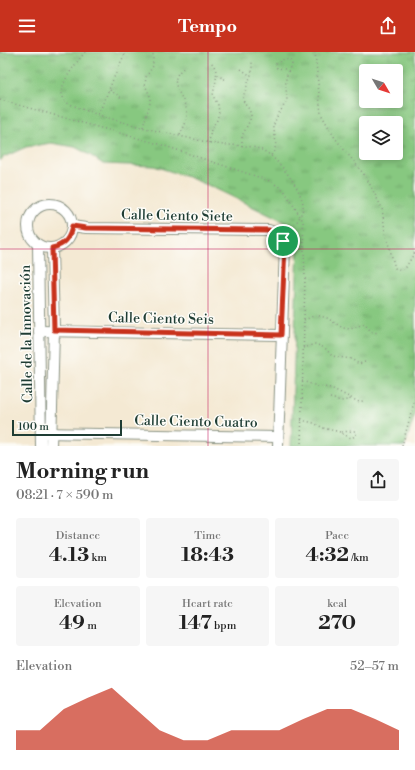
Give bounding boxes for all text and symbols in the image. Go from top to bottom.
icon: menu [16,15,38,37]
text: Tempo [178,15,237,38]
icon: share [377,15,399,37]
north arrow [359,64,403,108]
map controls [359,64,403,160]
button: layers [359,116,403,160]
street label: Calle Ciento Siete [121,206,233,226]
pin [266,224,300,258]
icon: arrive [272,230,294,252]
street label: Calle de la Innovación [17,264,37,403]
street label: Calle Ciento Seis [108,309,214,329]
street label: Calle Ciento Cuatro [134,412,258,432]
scale bar [12,418,122,437]
text: 100 m [18,420,49,434]
text: Morning run [16,458,149,485]
button: share [357,459,399,501]
text: 08:21 · 7 × 590 m [16,487,113,503]
text: Distance [56,529,100,543]
text: Time [194,529,221,543]
text: Pace [325,529,349,543]
text: 4.13 [49,543,89,568]
text: 18:43 [181,543,234,568]
text: 4:32 [306,543,349,568]
text: km [89,551,107,565]
text: /km [349,551,369,565]
text: Elevation [54,597,102,611]
text: Heart rate [182,597,233,611]
text: kcal [327,597,347,611]
text: 49 [59,611,85,636]
text: 147 [179,611,212,636]
text: 270 [318,611,356,636]
text: m [85,619,97,633]
text: bpm [212,619,236,633]
text: Elevation [16,658,72,674]
text: 52–57 m [350,658,399,674]

